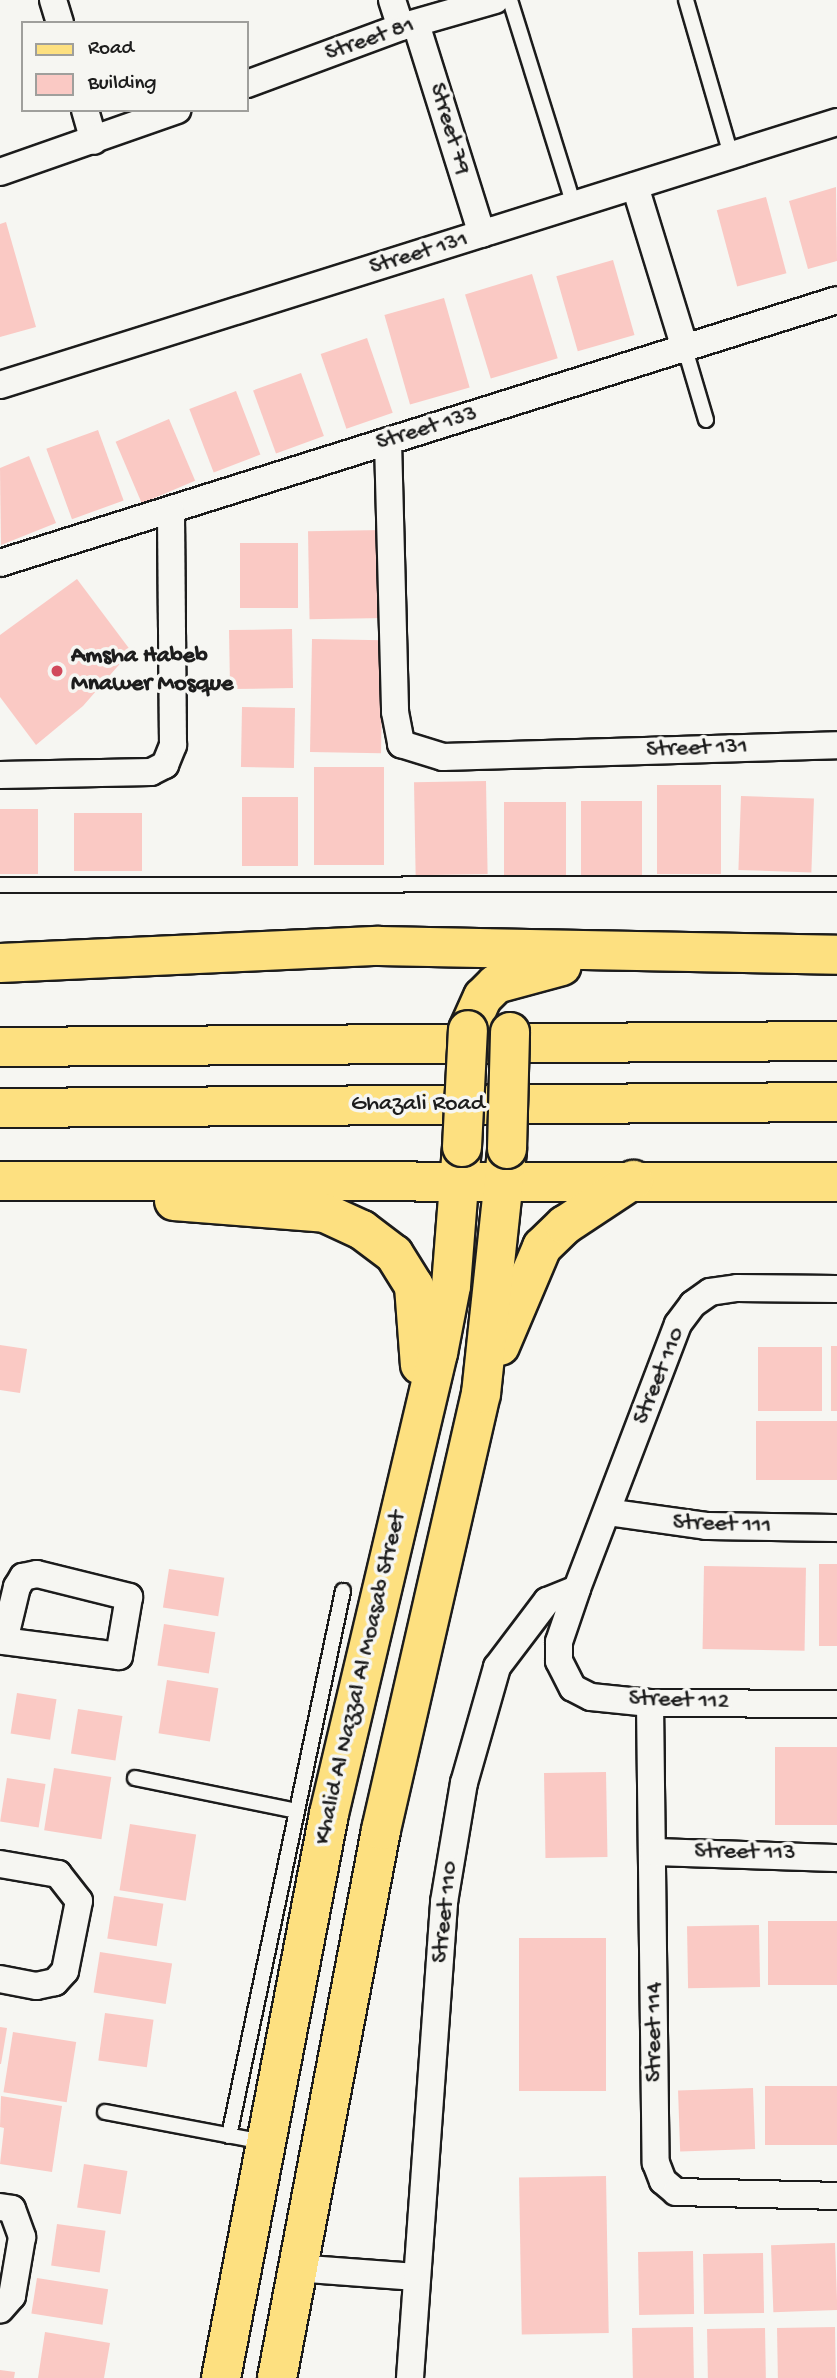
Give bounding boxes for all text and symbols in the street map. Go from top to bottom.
street label: Street 81 [322,11,418,69]
legend [21,21,248,112]
text: Road [88,37,134,62]
text: Building [88,72,157,97]
street label: Street 79 [421,80,477,178]
street label: Street 131 [366,225,472,283]
street label: Street 133 [373,400,481,458]
place label: Amsha Habeb Mnawer Mosque [71,643,233,699]
marker: Amsha Habeb Mnawer Mosque [49,663,65,679]
street label: Street 131 [646,733,748,765]
street label: Ghazali Road [351,1091,485,1119]
street label: Street 110 [627,1323,693,1429]
street label: Khalid Al Nazzal Al Moasab Street [309,1508,413,1848]
street label: Street 111 [672,1509,772,1541]
street label: Street 112 [628,1685,730,1717]
street label: Street 113 [694,1838,796,1868]
street label: Street 110 [426,1859,466,1965]
street label: Street 114 [641,1982,669,2082]

